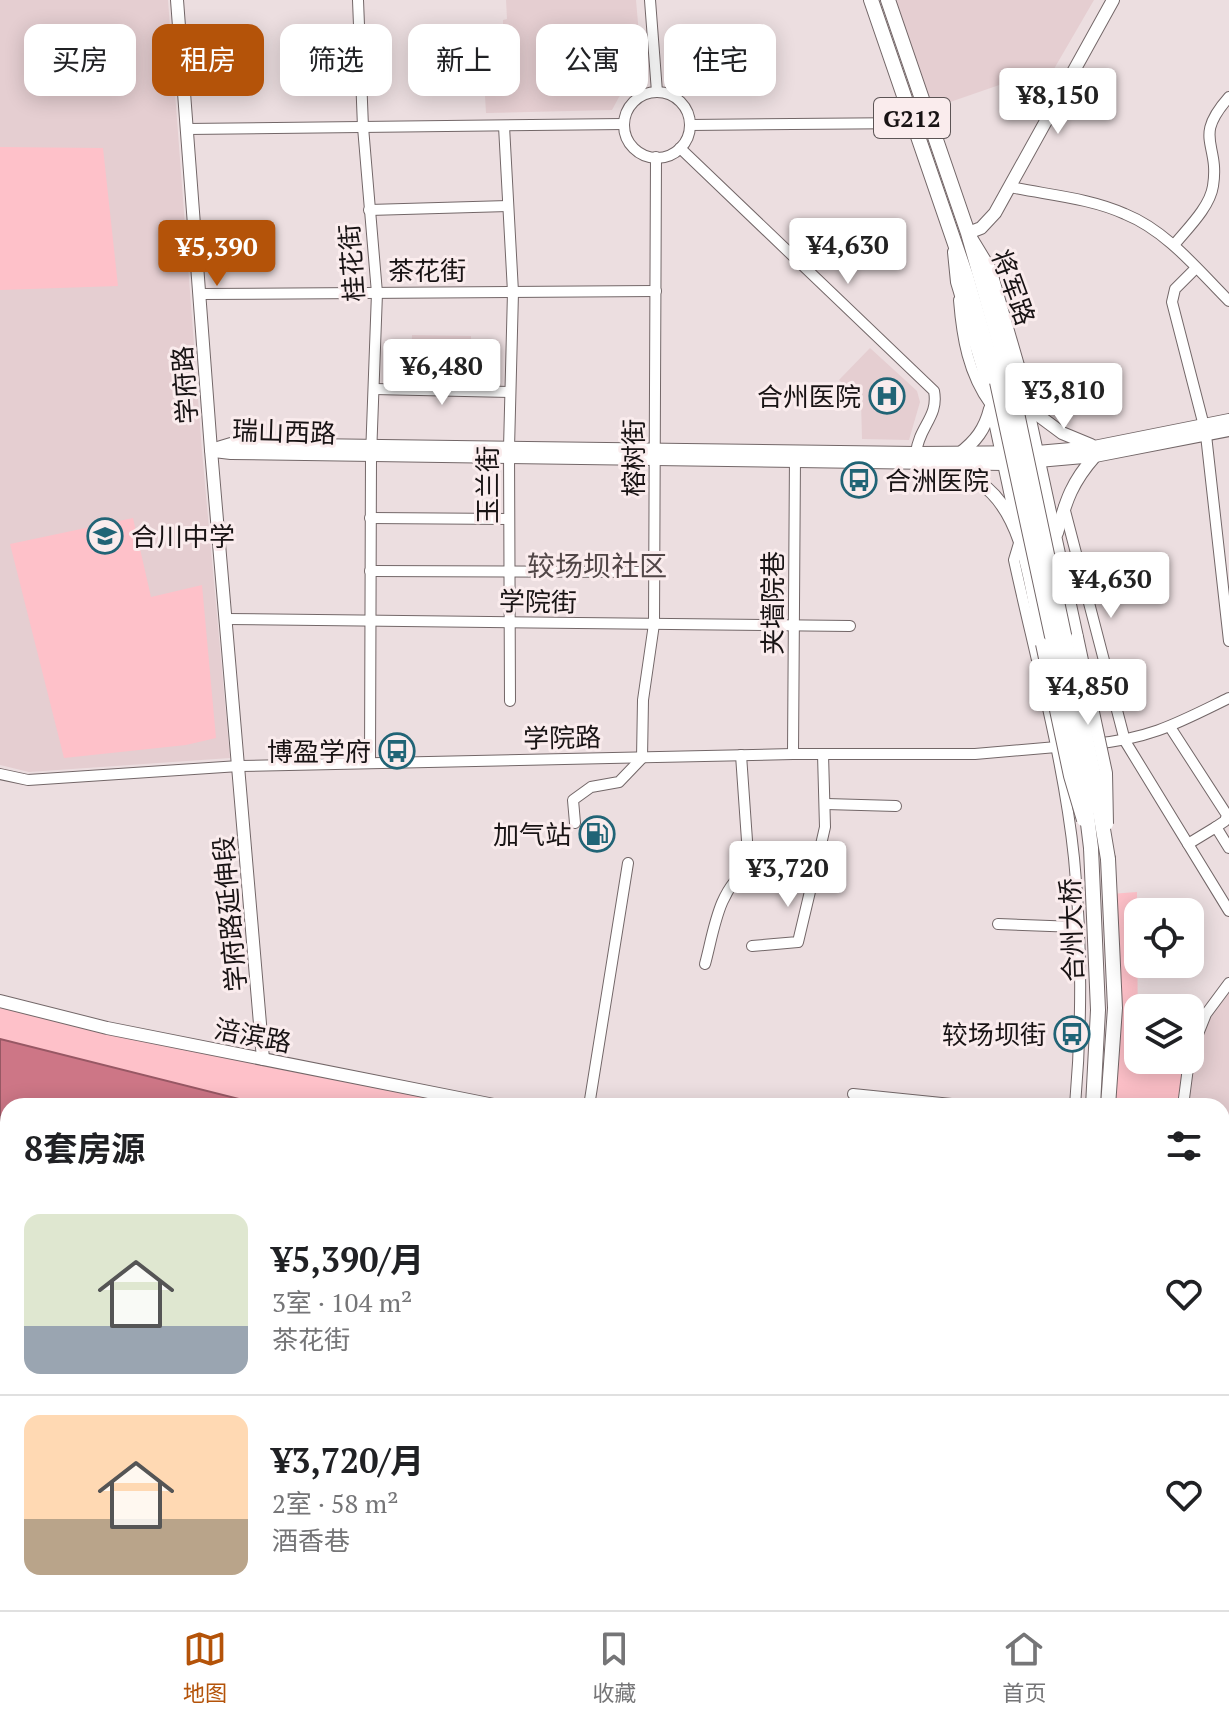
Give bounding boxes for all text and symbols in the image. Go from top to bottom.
chip: 买房 [24,24,136,96]
chip: 租房 [152,24,264,96]
chip: 筛选 [280,24,392,96]
chip: 新上 [408,24,520,96]
chip: 公寓 [536,24,648,96]
chip: 住宅 [664,24,776,96]
pin: ¥8,150 [993,68,1123,136]
text: ¥8,150 [1017,77,1099,111]
road number: G212 [874,98,950,138]
pin: ¥4,630 [783,218,913,286]
pin: ¥5,390 [152,220,282,288]
street label: 桂花街 [331,223,371,303]
text: ¥4,630 [807,227,889,261]
text: ¥5,390 [176,229,258,263]
street label: 将军路 [985,245,1043,329]
street label: 茶花街 [388,253,466,287]
pin: ¥6,480 [377,339,507,407]
street label: 学府路 [164,345,204,425]
text: ¥6,480 [401,348,483,382]
pin: ¥3,810 [999,363,1129,431]
text: ¥3,810 [1023,372,1105,406]
hospital icon: 合州医院 [868,377,906,415]
place label: 合州医院 [757,379,861,413]
street label: 瑞山西路 [231,412,337,450]
street label: 榕树街 [616,419,650,497]
street label: 玉兰街 [470,446,504,524]
bus stop icon: 合洲医院 [840,461,878,499]
place label: 合洲医院 [885,463,989,497]
school or university icon: 合川中学 [86,517,124,555]
place label: 合川中学 [131,519,235,553]
district label: 较场坝社区 [527,547,667,584]
street label: 夹墙院巷 [755,551,789,655]
pin: ¥4,630 [1046,552,1176,620]
text: ¥4,630 [1070,561,1152,595]
street label: 学院街 [499,583,577,619]
pin: ¥4,850 [1023,659,1153,727]
text: ¥4,850 [1047,668,1129,702]
street label: 学院路 [523,719,601,755]
bus stop icon: 博盈学府 [378,732,416,770]
place label: 博盈学府 [267,734,371,768]
fuel station icon: 加气站 [578,815,616,853]
place label: 加气站 [493,817,571,851]
street label: 学府路延伸段 [205,835,253,993]
pin: ¥3,720 [723,841,853,909]
text: ¥3,720 [747,850,829,884]
street label: 合州大桥 [1052,877,1090,983]
map controls [1124,898,1204,1074]
button: locate [1124,898,1204,978]
button: layers [1124,994,1204,1074]
street label: 涪滨路 [211,1011,295,1059]
bus stop icon: 较场坝街 [1053,1015,1091,1053]
place label: 较场坝街 [942,1017,1046,1051]
icon: filters [1162,1124,1206,1168]
text: 8套房源 [24,1126,145,1171]
text: ¥5,390/月 [272,1237,424,1282]
icon: home [88,1246,184,1342]
icon: heart [1162,1272,1206,1316]
text: 3室 · 104 m² [272,1285,412,1319]
text: 茶花街 [272,1322,350,1356]
text: ¥3,720/月 [272,1438,424,1483]
icon: home [88,1447,184,1543]
icon: heart [1162,1473,1206,1517]
text: 2室 · 58 m² [272,1486,398,1520]
text: 酒香巷 [272,1523,350,1557]
tab: 地图 [183,1627,227,1707]
tab: 收藏 [592,1627,636,1707]
tab: 首页 [1002,1627,1046,1707]

